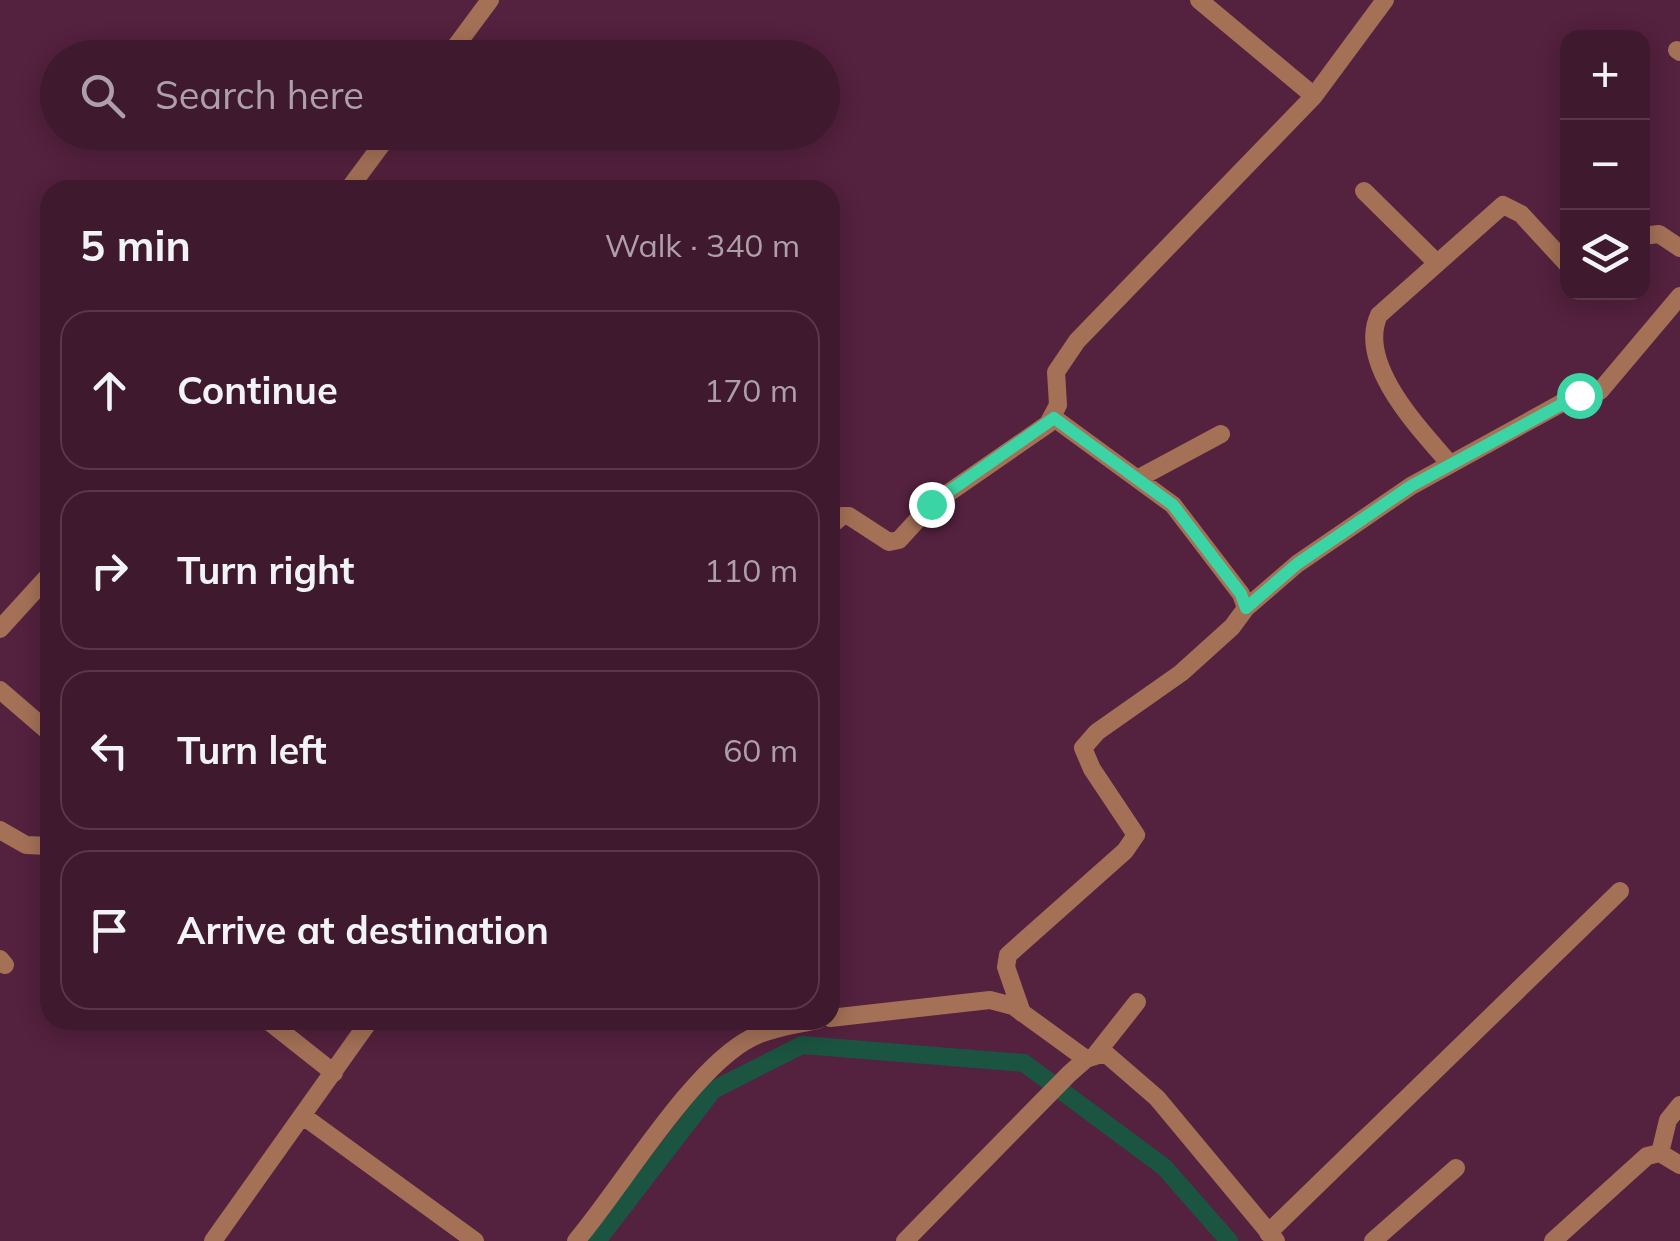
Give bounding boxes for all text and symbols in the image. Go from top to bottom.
map controls [1560,30,1650,300]
button: + [1560,30,1650,120]
search box [40,40,840,150]
icon: search [75,68,130,123]
text: Search here [155,71,364,119]
button: − [1560,120,1650,210]
button: layers [1560,210,1650,300]
text: 5 min [80,219,191,272]
text: Walk · 340 m [605,225,800,265]
icon: ahead [82,363,137,418]
text: Continue [177,366,338,414]
text: 170 m [704,370,798,410]
route start [1557,373,1603,419]
route end [909,482,955,528]
icon: right [82,543,137,598]
text: Turn right [177,546,354,594]
text: 110 m [704,550,798,590]
icon: left [82,723,137,778]
text: Turn left [177,726,327,774]
text: 60 m [723,730,798,770]
icon: arrive [82,903,137,958]
text: Arrive at destination [177,906,549,954]

